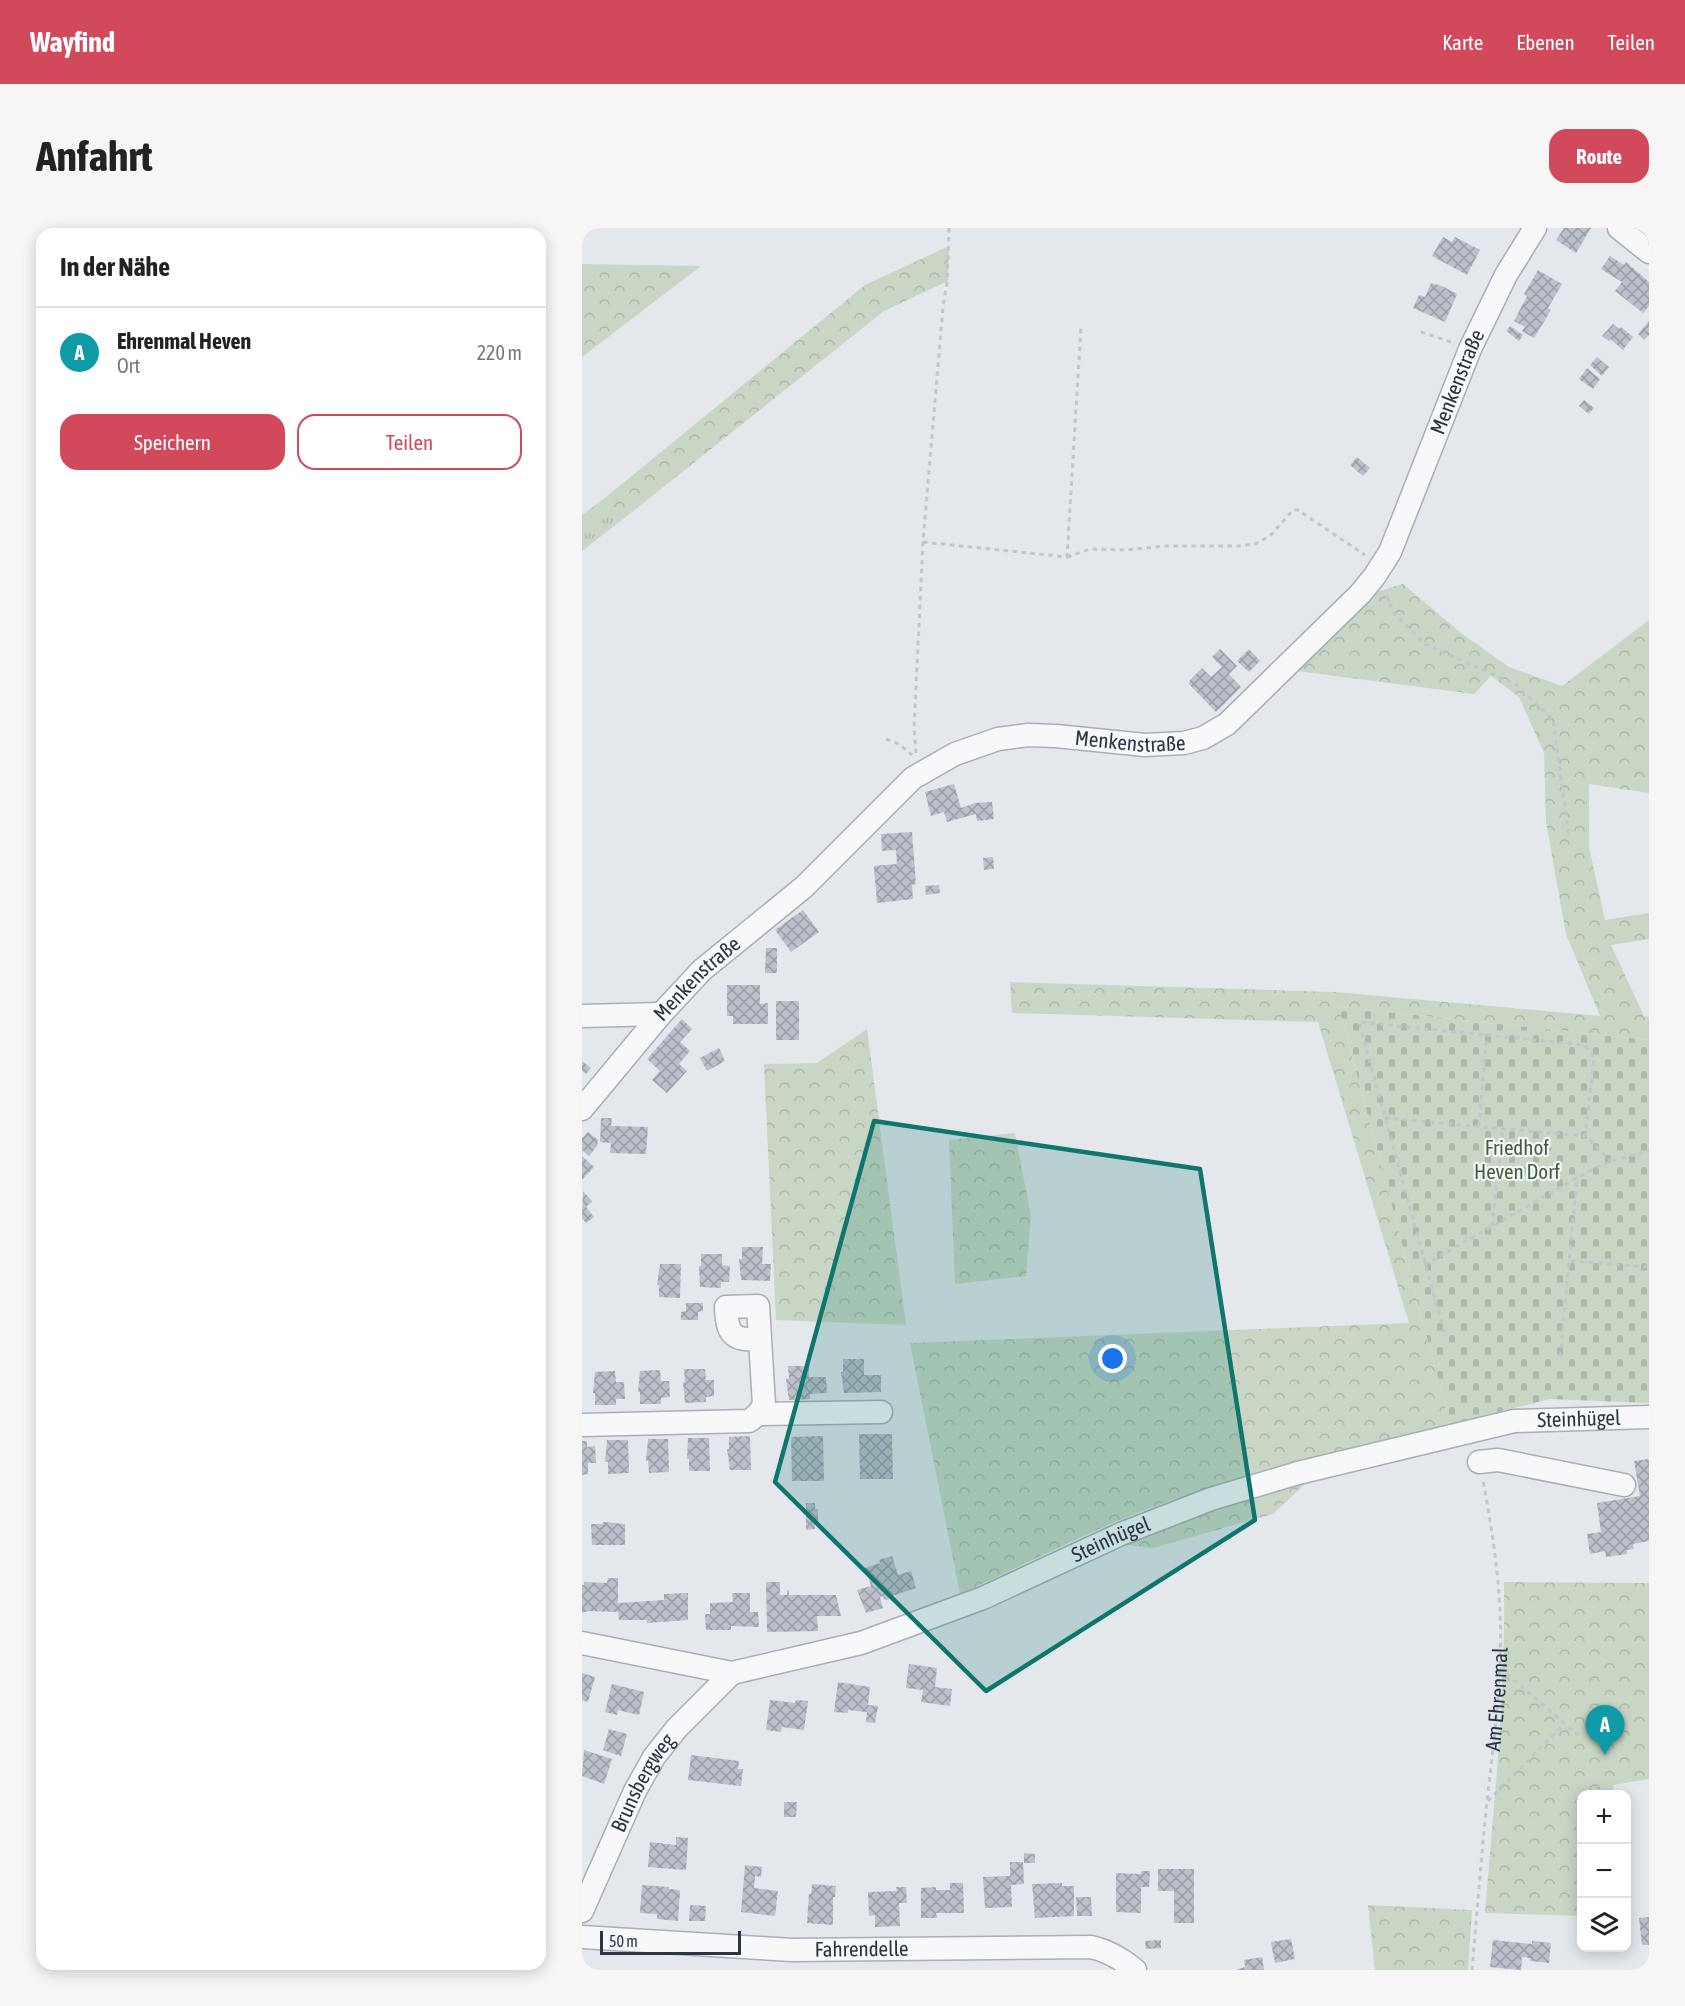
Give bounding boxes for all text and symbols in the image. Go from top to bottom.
text: Wayfind [30,26,115,58]
text: Karte [1442,30,1483,54]
text: Ebenen [1516,30,1575,54]
text: Teilen [1608,30,1655,54]
button: Route [1549,129,1649,183]
text: Anfahrt [36,132,153,180]
text: In der Nähe [60,252,170,282]
street label: Menkenstraße [1425,325,1489,437]
text: Ehrenmal Heven [117,328,251,354]
text: A [75,341,84,364]
text: 220 m [477,341,522,364]
text: Ort [117,354,140,377]
button: Speichern [60,414,285,470]
button: Teilen [297,414,522,470]
street label: Menkenstraße [1074,725,1186,756]
street label: Menkenstraße [648,931,744,1025]
park label: Friedhof Heven Dorf [1474,1135,1560,1183]
your location [1098,1344,1127,1373]
street label: Steinhügel [1537,1405,1621,1431]
street label: Steinhügel [1067,1511,1153,1566]
street label: Am Ehrenmal [1480,1647,1512,1752]
pin: A [1586,1706,1624,1755]
street label: Brunsbergweg [605,1728,679,1835]
map controls [1577,1790,1631,1952]
button: + [1577,1790,1631,1844]
button: − [1577,1844,1631,1898]
button: layers [1577,1898,1631,1952]
scale bar [600,1928,741,1956]
text: 50 m [609,1932,638,1950]
street label: Fahrendelle [814,1936,909,1961]

